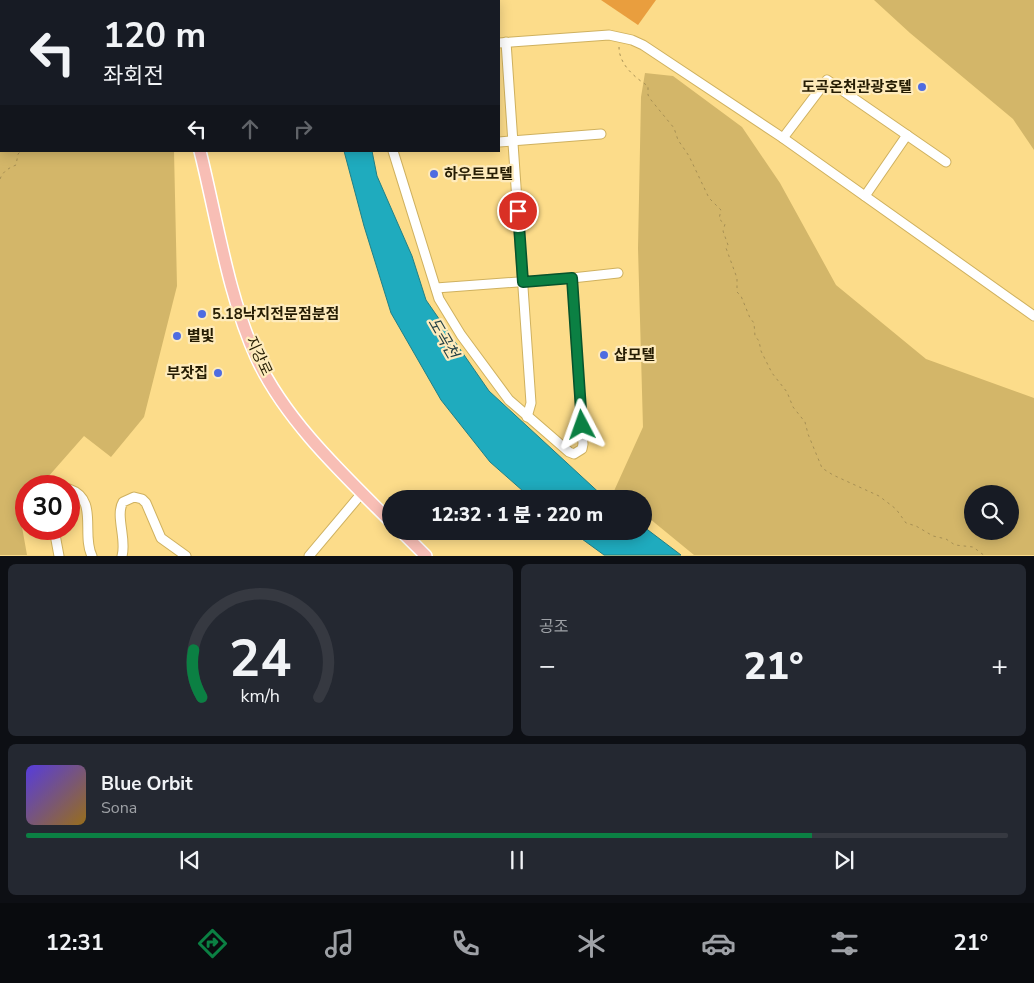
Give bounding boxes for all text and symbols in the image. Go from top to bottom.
text: 120 m [103,12,206,59]
icon: left [20,20,85,85]
text: 좌회전 [103,61,164,91]
place label: 도곡온천관광호텔 [802,77,912,97]
marker: 도곡온천관광호텔 [916,81,928,93]
icon: left [183,115,211,143]
icon: ahead [236,115,264,143]
icon: right [289,115,317,143]
place label: 하우트모텔 [444,164,513,184]
marker: 하우트모텔 [428,168,440,180]
pin [497,190,539,232]
icon: arrive [504,197,532,225]
place label: 5.18낙지전문점분점 [212,304,339,324]
marker: 5.18낙지전문점분점 [196,308,208,320]
water label: 도곡천 [422,313,465,365]
place label: 별빛 [187,326,215,346]
marker: 별빛 [171,330,183,342]
street label: 지강로 [241,333,277,379]
place label: 샵모텔 [614,345,655,365]
marker: 샵모텔 [598,349,610,361]
place label: 부잣집 [167,363,208,383]
marker: 부잣집 [212,367,224,379]
position arrow [555,398,607,450]
speed limit sign: 30 [15,475,80,540]
map controls [964,485,1019,540]
button: search [964,485,1019,540]
text: 12:32 · 1 분 · 220 m [431,502,603,528]
text: 공조 [539,616,568,638]
text: 24 [229,623,292,694]
text: 21° [743,641,804,692]
text: − [539,647,556,685]
text: + [991,647,1008,685]
text: km/h [241,684,280,708]
text: Blue Orbit [101,771,192,797]
text: Sona [101,797,137,819]
icon: previous [176,846,204,874]
icon: pause [503,846,531,874]
icon: next [830,846,858,874]
icon: directions [195,926,230,961]
icon: music [322,926,357,961]
icon: phone [448,926,483,961]
icon: climate [574,926,609,961]
icon: car [701,926,736,961]
icon: filters [827,926,862,961]
text: 12:31 [46,928,104,958]
text: 21° [953,928,988,958]

